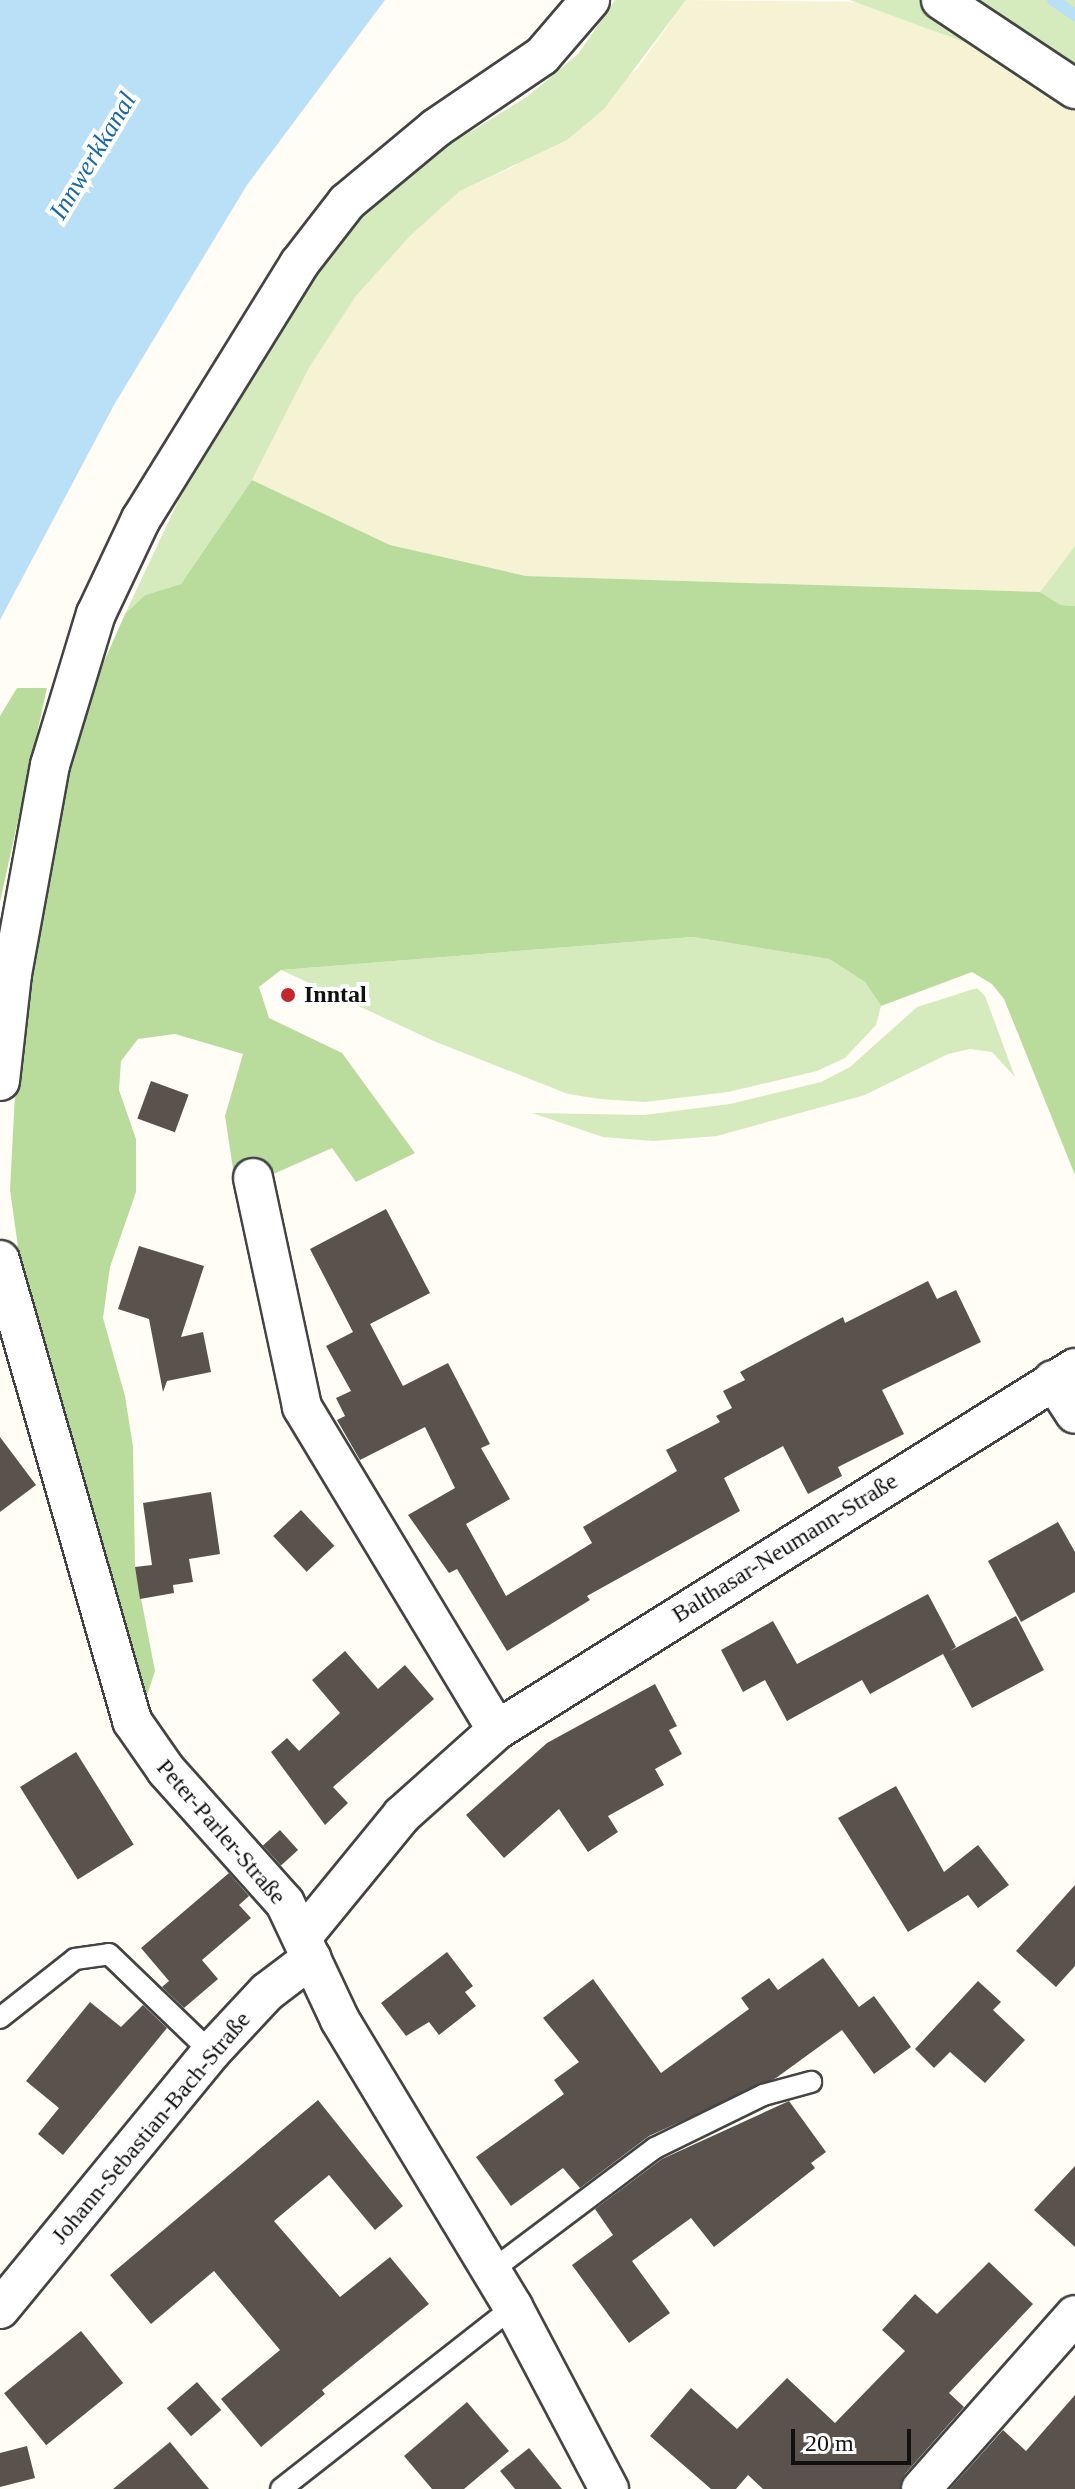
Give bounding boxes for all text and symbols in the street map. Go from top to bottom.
water label: Innwerkkanal [43,87,143,225]
place label: Inntal [304,981,367,1009]
marker: Inntal [279,986,297,1004]
street label: Balthasar-Neumann-Straße [667,1467,903,1629]
street label: Peter-Parler-Straße [150,1754,292,1910]
street label: Johann-Sebastian-Bach-Straße [45,2006,257,2250]
scale bar [795,2413,915,2463]
text: 20 m [805,2430,854,2456]

